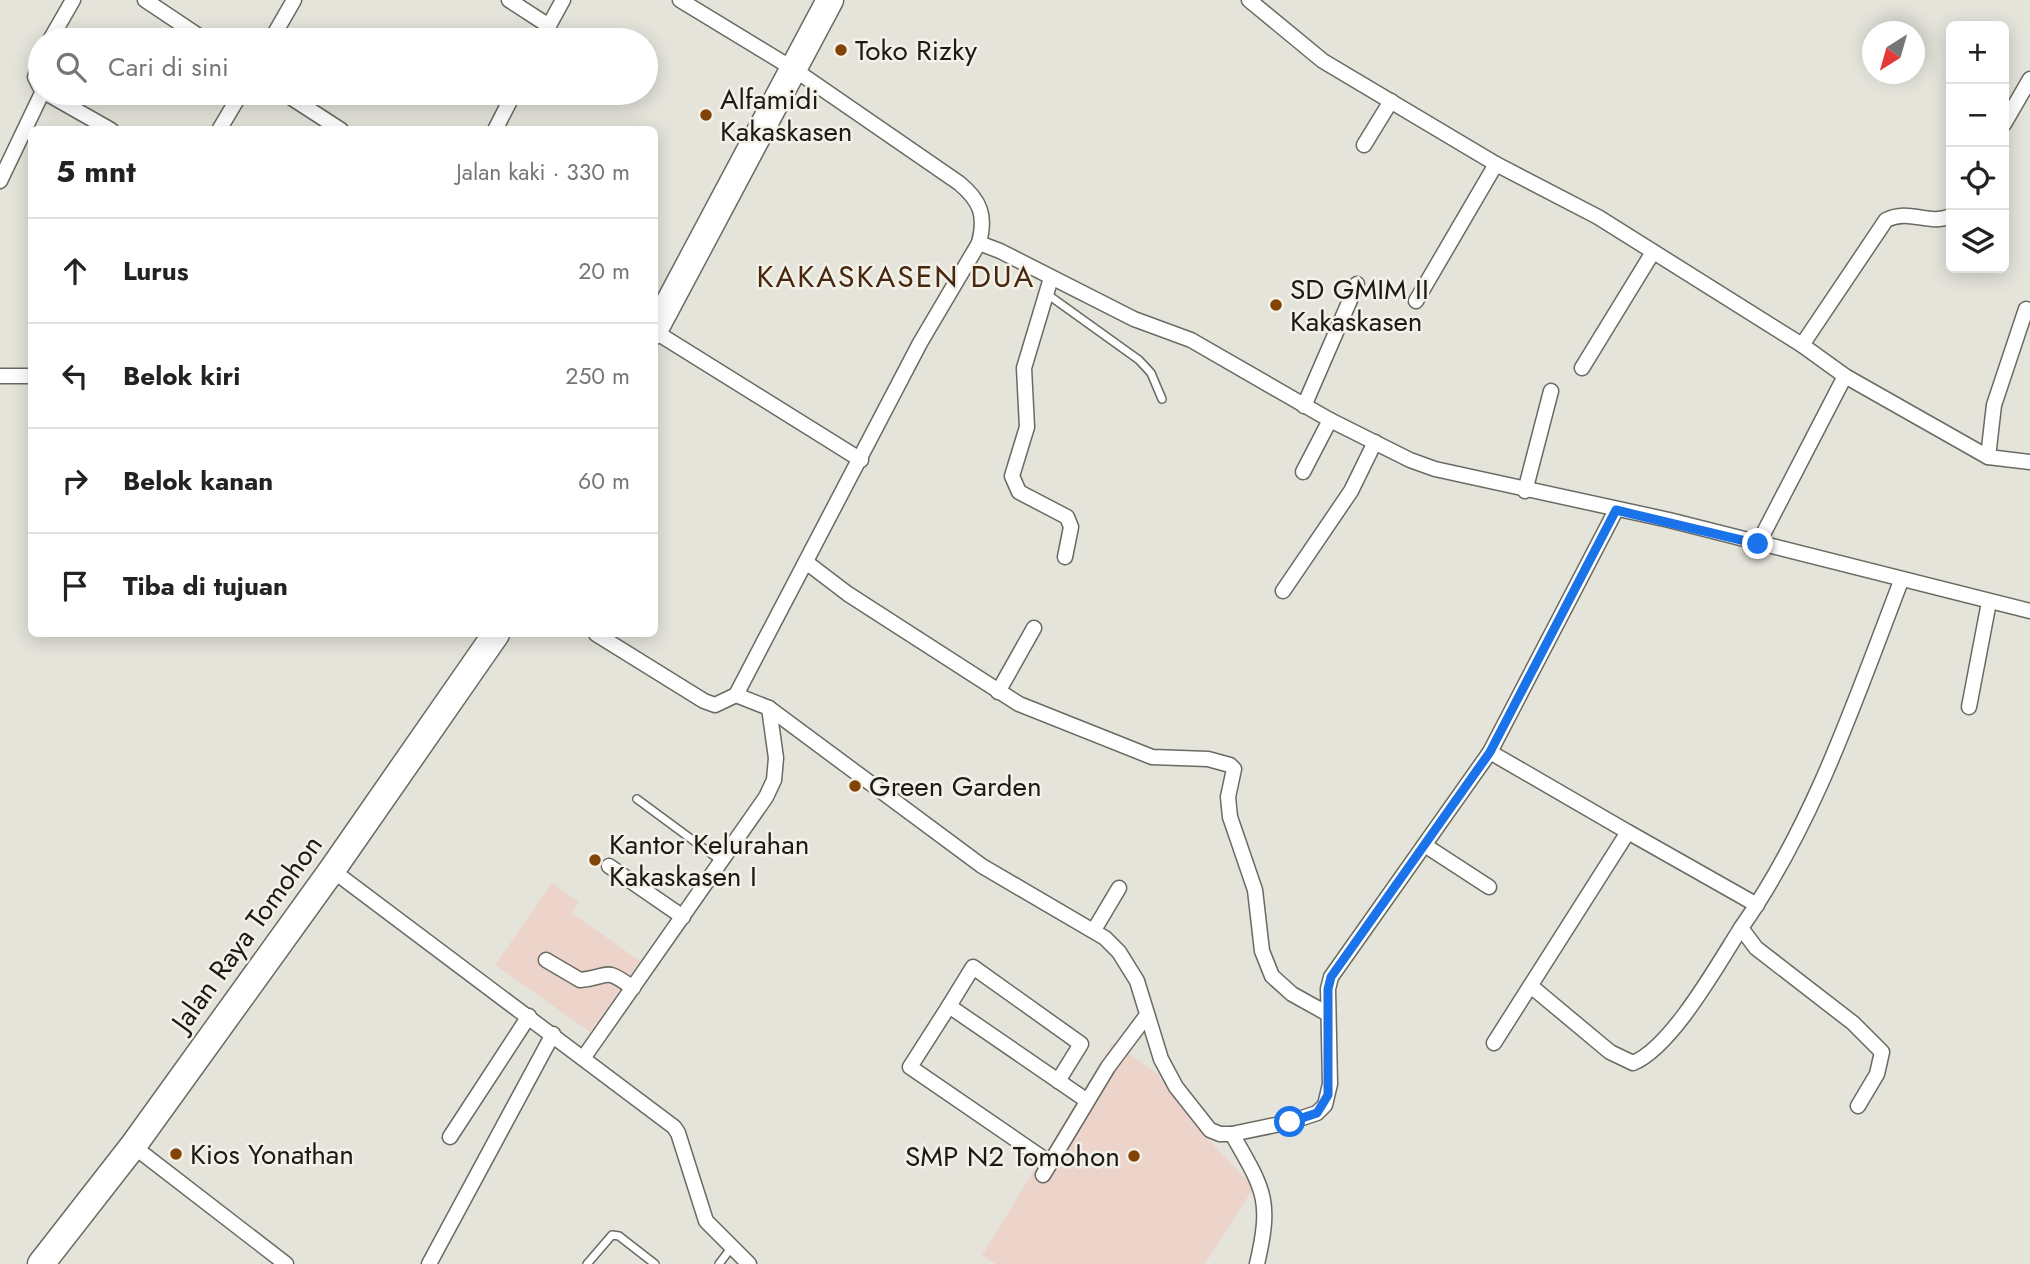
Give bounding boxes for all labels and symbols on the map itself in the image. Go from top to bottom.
north arrow [1862,21,1925,84]
place label: Toko Rizky [855,30,978,71]
marker: Toko Rizky [833,42,849,58]
place label: Alfamidi Kakaskasen [720,79,853,152]
marker: Alfamidi Kakaskasen [698,107,714,123]
district label: KAKASKASEN DUA [757,255,1035,298]
place label: SD GMIM II Kakaskasen [1290,269,1429,342]
marker: SD GMIM II Kakaskasen [1268,297,1284,313]
route end [1742,528,1773,559]
place label: Green Garden [869,766,1042,807]
marker: Green Garden [847,778,863,794]
place label: Kantor Kelurahan Kakaskasen I [609,824,809,897]
street label: Jalan Raya Tomohon [159,826,332,1043]
marker: Kantor Kelurahan Kakaskasen I [587,852,603,868]
route start [1274,1106,1305,1137]
place label: Kios Yonathan [190,1134,354,1175]
place label: SMP N2 Tomohon [905,1136,1120,1177]
marker: Kios Yonathan [168,1146,184,1162]
marker: SMP N2 Tomohon [1126,1148,1142,1164]

